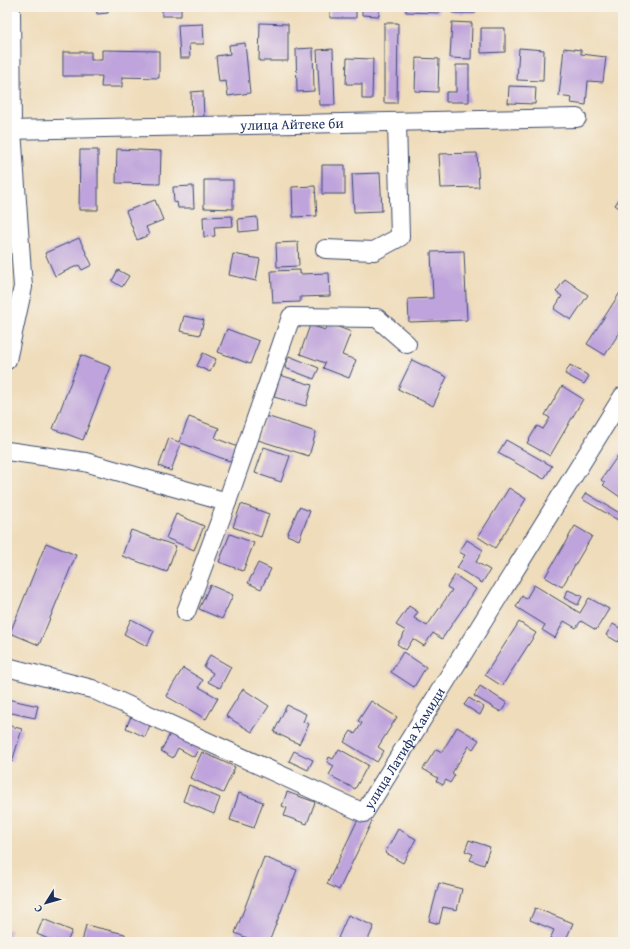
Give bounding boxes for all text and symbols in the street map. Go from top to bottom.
street label: улица Айтеке би [239,113,344,135]
street label: улица Латифа Хамиди [358,683,450,814]
north arrow [26,883,66,923]
text: С [30,902,46,916]

